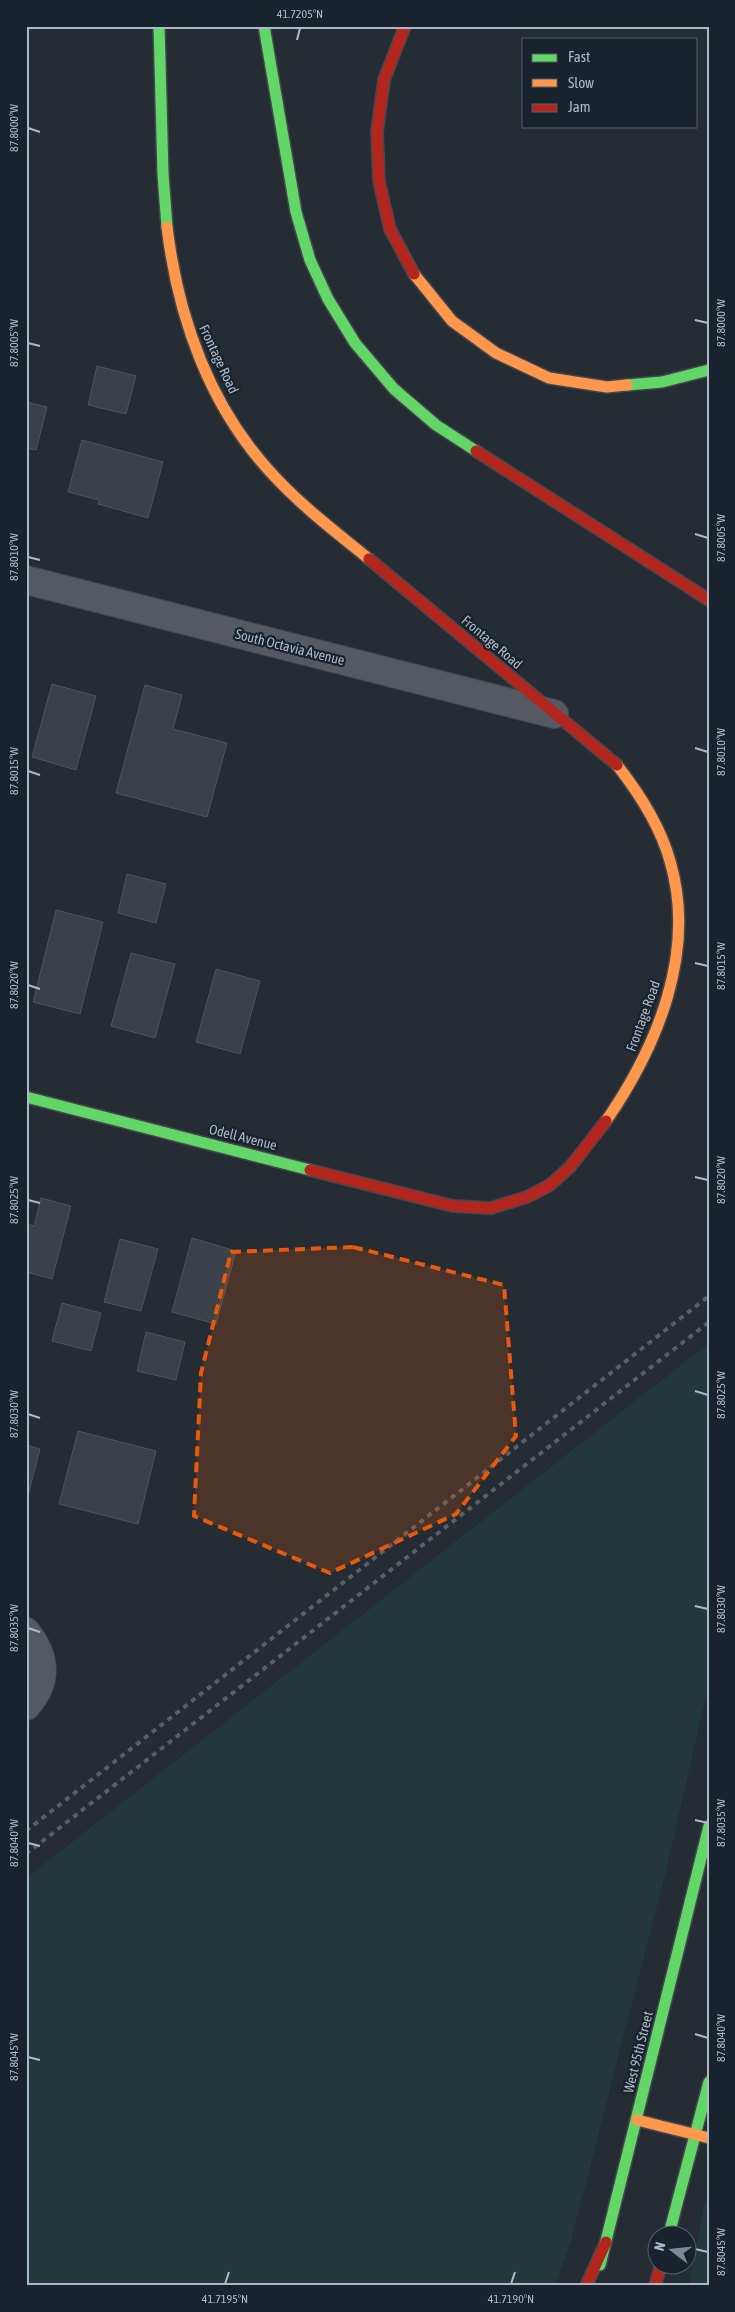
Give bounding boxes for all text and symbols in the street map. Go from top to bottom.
text: 41.7205°N [277,7,323,21]
legend [522,38,698,128]
text: Fast [568,48,590,65]
text: Slow [568,74,594,91]
text: Jam [568,98,591,115]
text: 87.8000°W [7,104,21,152]
text: 87.8000°W [714,299,728,347]
text: 87.8005°W [7,319,21,367]
street label: Frontage Road [196,322,242,396]
text: 87.8005°W [714,514,728,562]
text: 87.8010°W [7,533,21,581]
street label: Frontage Road [458,612,526,672]
street label: South Octavia Avenue [234,626,346,668]
text: 87.8010°W [714,728,728,776]
text: 87.8015°W [7,747,21,795]
text: 87.8015°W [714,942,728,990]
text: 87.8020°W [7,961,21,1009]
street label: Frontage Road [623,978,663,1054]
street label: Odell Avenue [207,1121,279,1153]
text: 87.8020°W [714,1156,728,1204]
text: 87.8025°W [7,1176,21,1224]
text: 87.8025°W [714,1371,728,1419]
text: 87.8030°W [7,1390,21,1438]
text: 87.8030°W [714,1585,728,1633]
text: 87.8035°W [7,1604,21,1652]
text: 87.8035°W [714,1799,728,1847]
text: 87.8040°W [7,1819,21,1867]
street label: West 95th Street [620,2010,656,2094]
text: 87.8040°W [714,2014,728,2062]
text: 87.8045°W [7,2033,21,2081]
north arrow [648,2224,698,2274]
text: 87.8045°W [714,2228,728,2276]
text: N [651,2240,668,2253]
text: 41.7195°N [202,2292,248,2306]
text: 41.7190°N [488,2292,534,2306]

